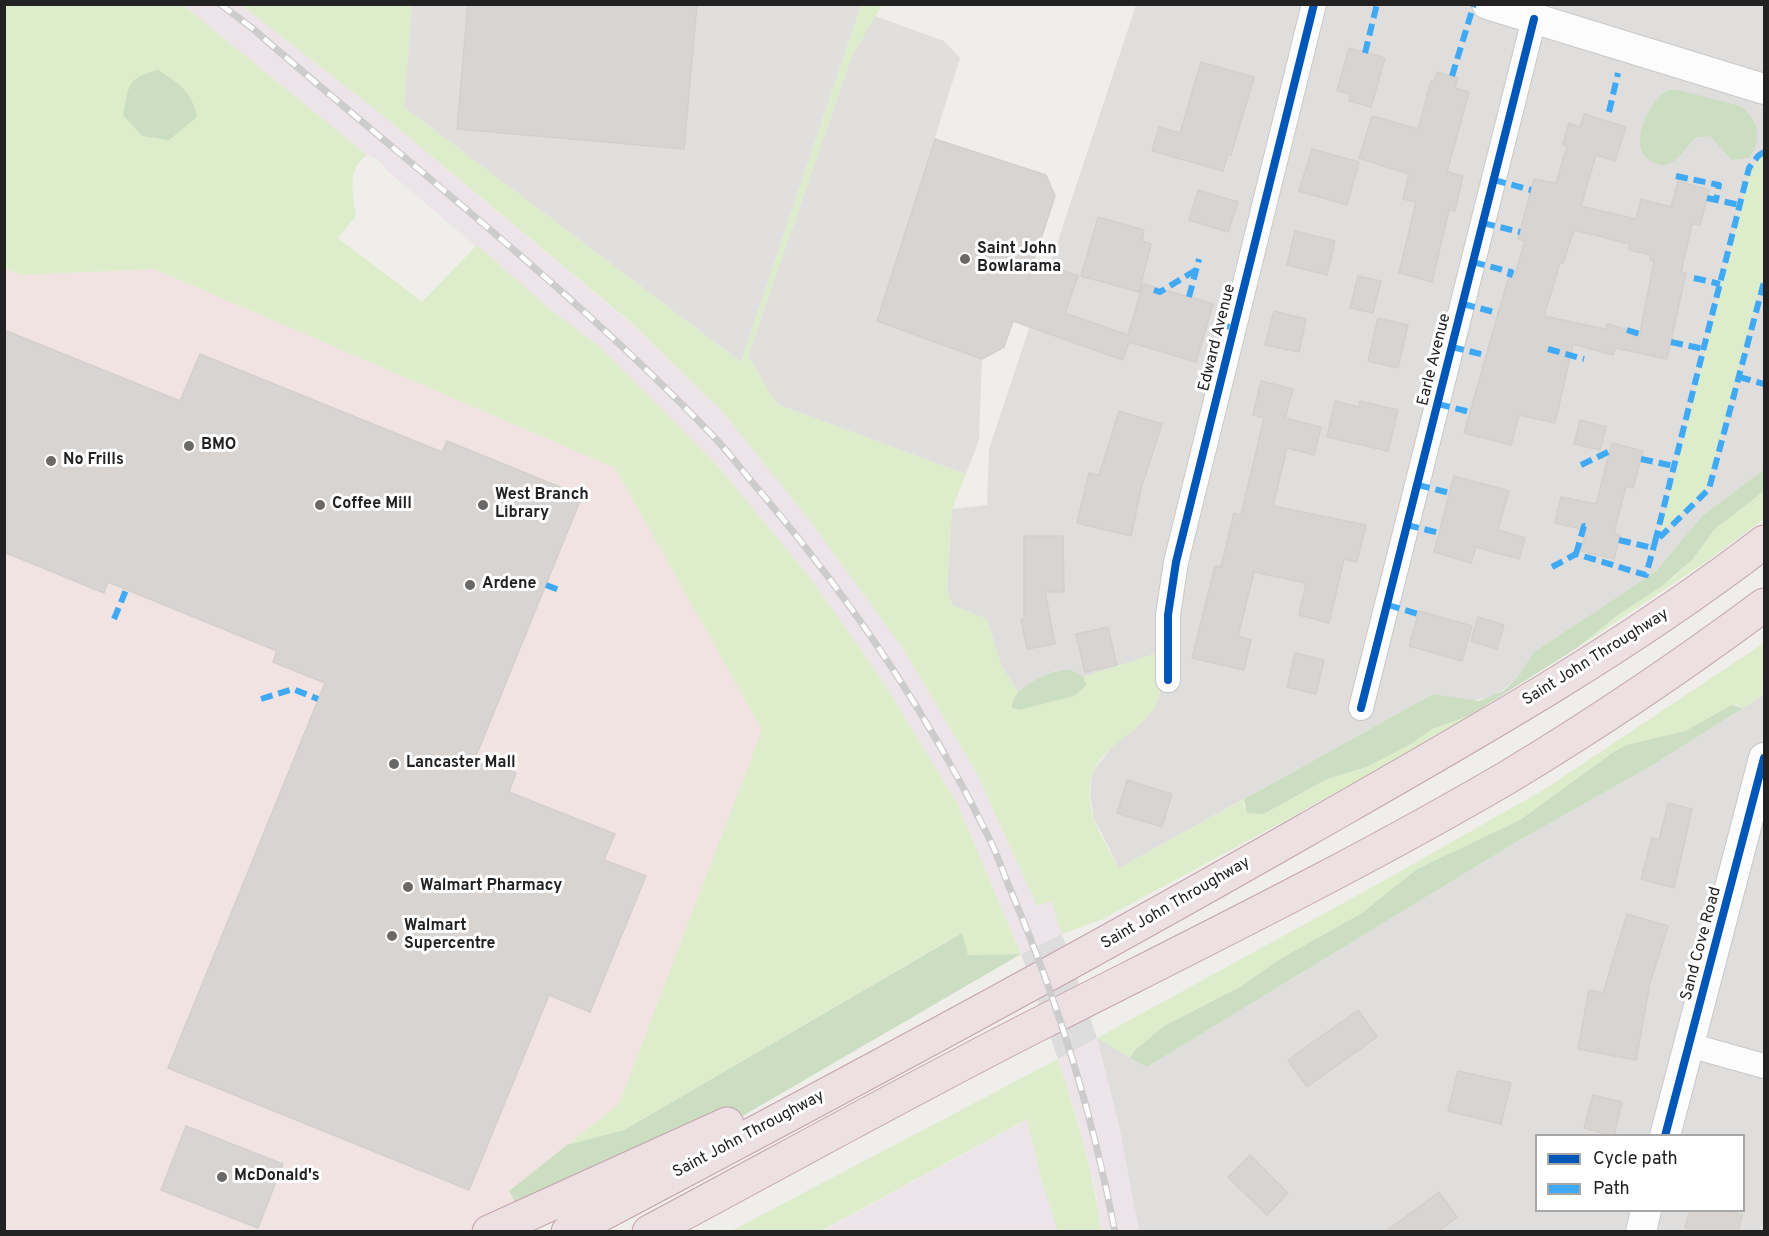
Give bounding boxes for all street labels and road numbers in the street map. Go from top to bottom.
street label: Edward Avenue [1195,282,1241,394]
street label: Earle Avenue [1414,312,1456,408]
street label: Saint John Throughway [1519,605,1673,711]
street label: Saint John Throughway [1098,854,1254,954]
street label: Sand Cove Road [1678,885,1726,1003]
street label: Saint John Throughway [670,1087,828,1183]

